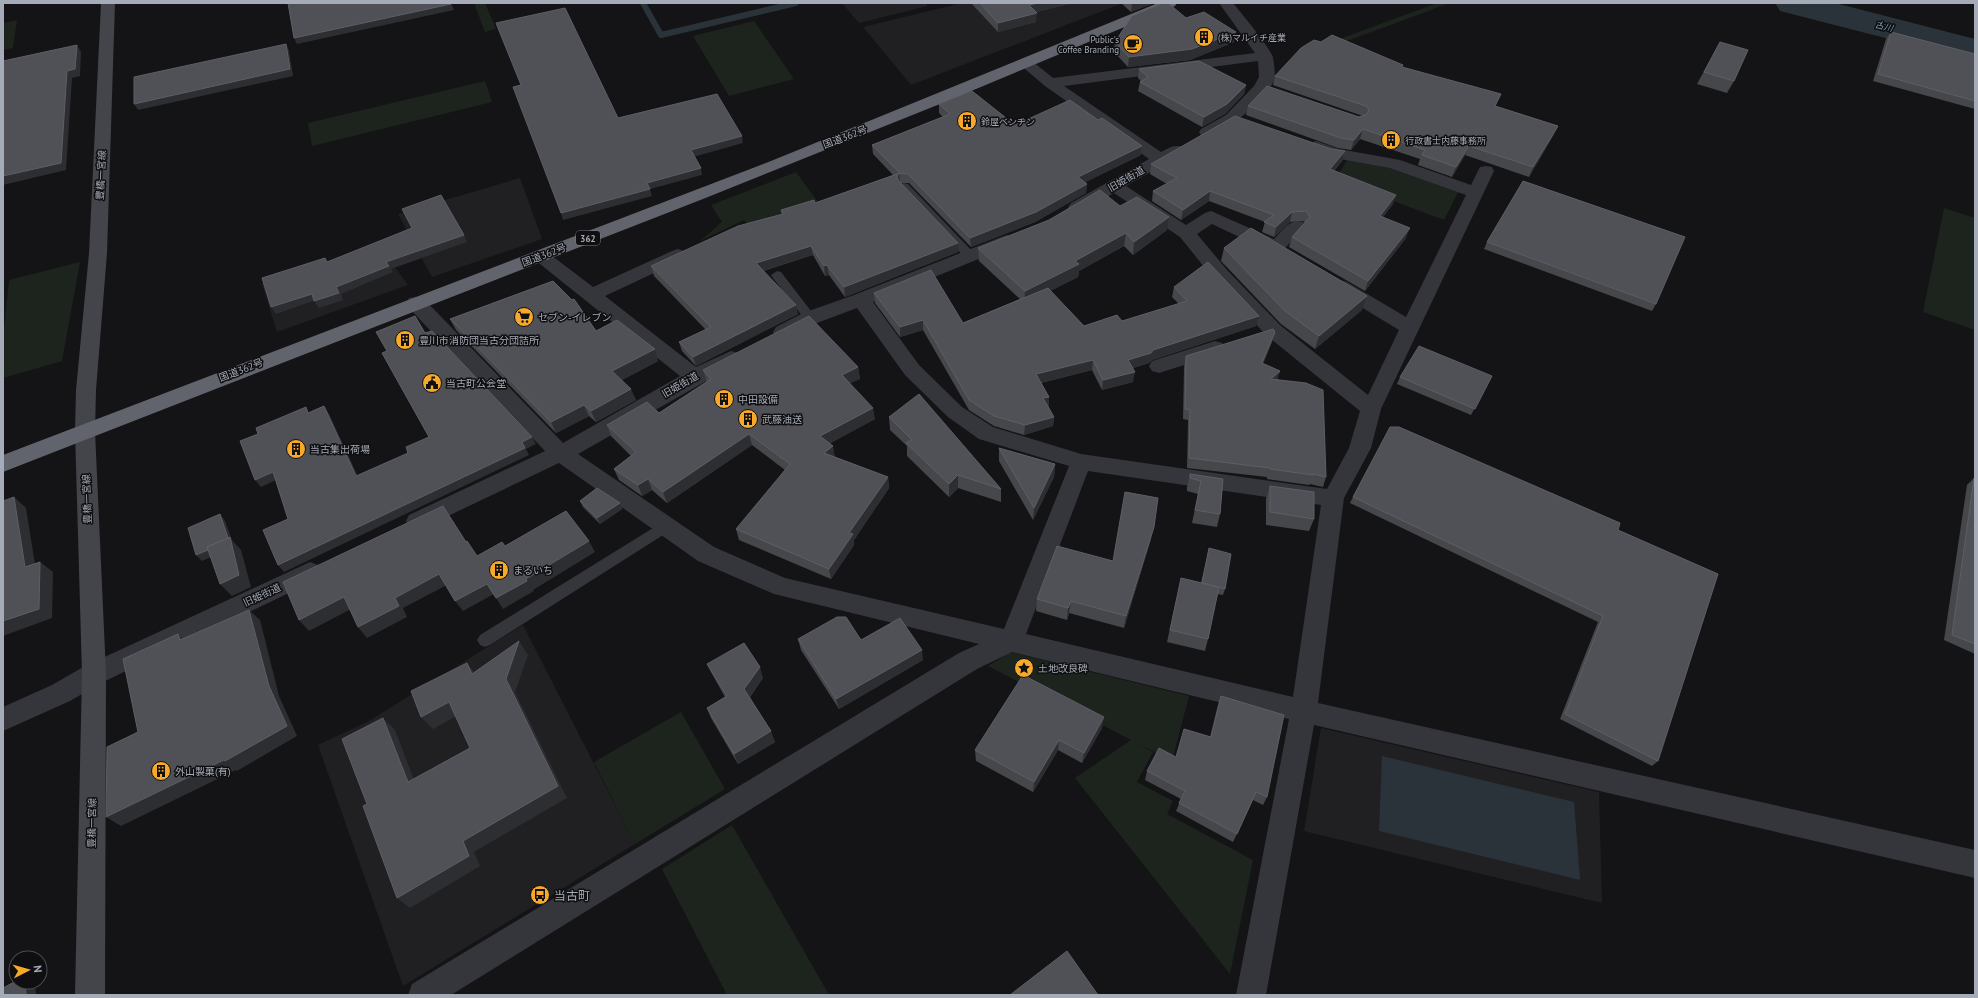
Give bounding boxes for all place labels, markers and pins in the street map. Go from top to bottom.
building icon: (株)マルイチ産業 [1193,26,1215,48]
place label: (株)マルイチ産業 [1218,32,1286,44]
cafe icon: Public's Coffee Branding [1122,33,1144,55]
place label: Public's Coffee Branding [1058,34,1119,55]
building icon: 鈴屋ベンヂン [956,110,978,132]
place label: 鈴屋ベンヂン [981,116,1035,127]
building icon: 行政書士内藤事務所 [1380,129,1402,151]
place label: 行政書士内藤事務所 [1405,135,1486,146]
supermarket icon: セブン-イレブン [513,306,535,328]
place label: セブン-イレブン [538,311,612,324]
building icon: 豊川市消防団当古分団詰所 [394,329,416,351]
place label: 豊川市消防団当古分団詰所 [419,334,539,347]
public building icon: 当古町公会堂 [421,372,443,394]
place label: 当古町公会堂 [446,377,506,390]
building icon: 中田設備 [713,388,735,410]
place label: 中田設備 [738,393,778,406]
building icon: 武藤油送 [737,408,759,430]
place label: 武藤油送 [762,413,802,426]
building icon: 当古集出荷場 [285,438,307,460]
place label: 当古集出荷場 [310,443,370,456]
building icon: まるいち [488,559,510,581]
place label: まるいち [513,564,553,577]
place icon: 土地改良碑 [1013,657,1035,679]
place label: 土地改良碑 [1038,662,1088,675]
building icon: 外山製菓(有) [150,760,172,782]
place label: 外山製菓(有) [175,765,231,778]
bus stop icon: 当古町 [529,884,551,906]
place label: 当古町 [554,888,590,903]

